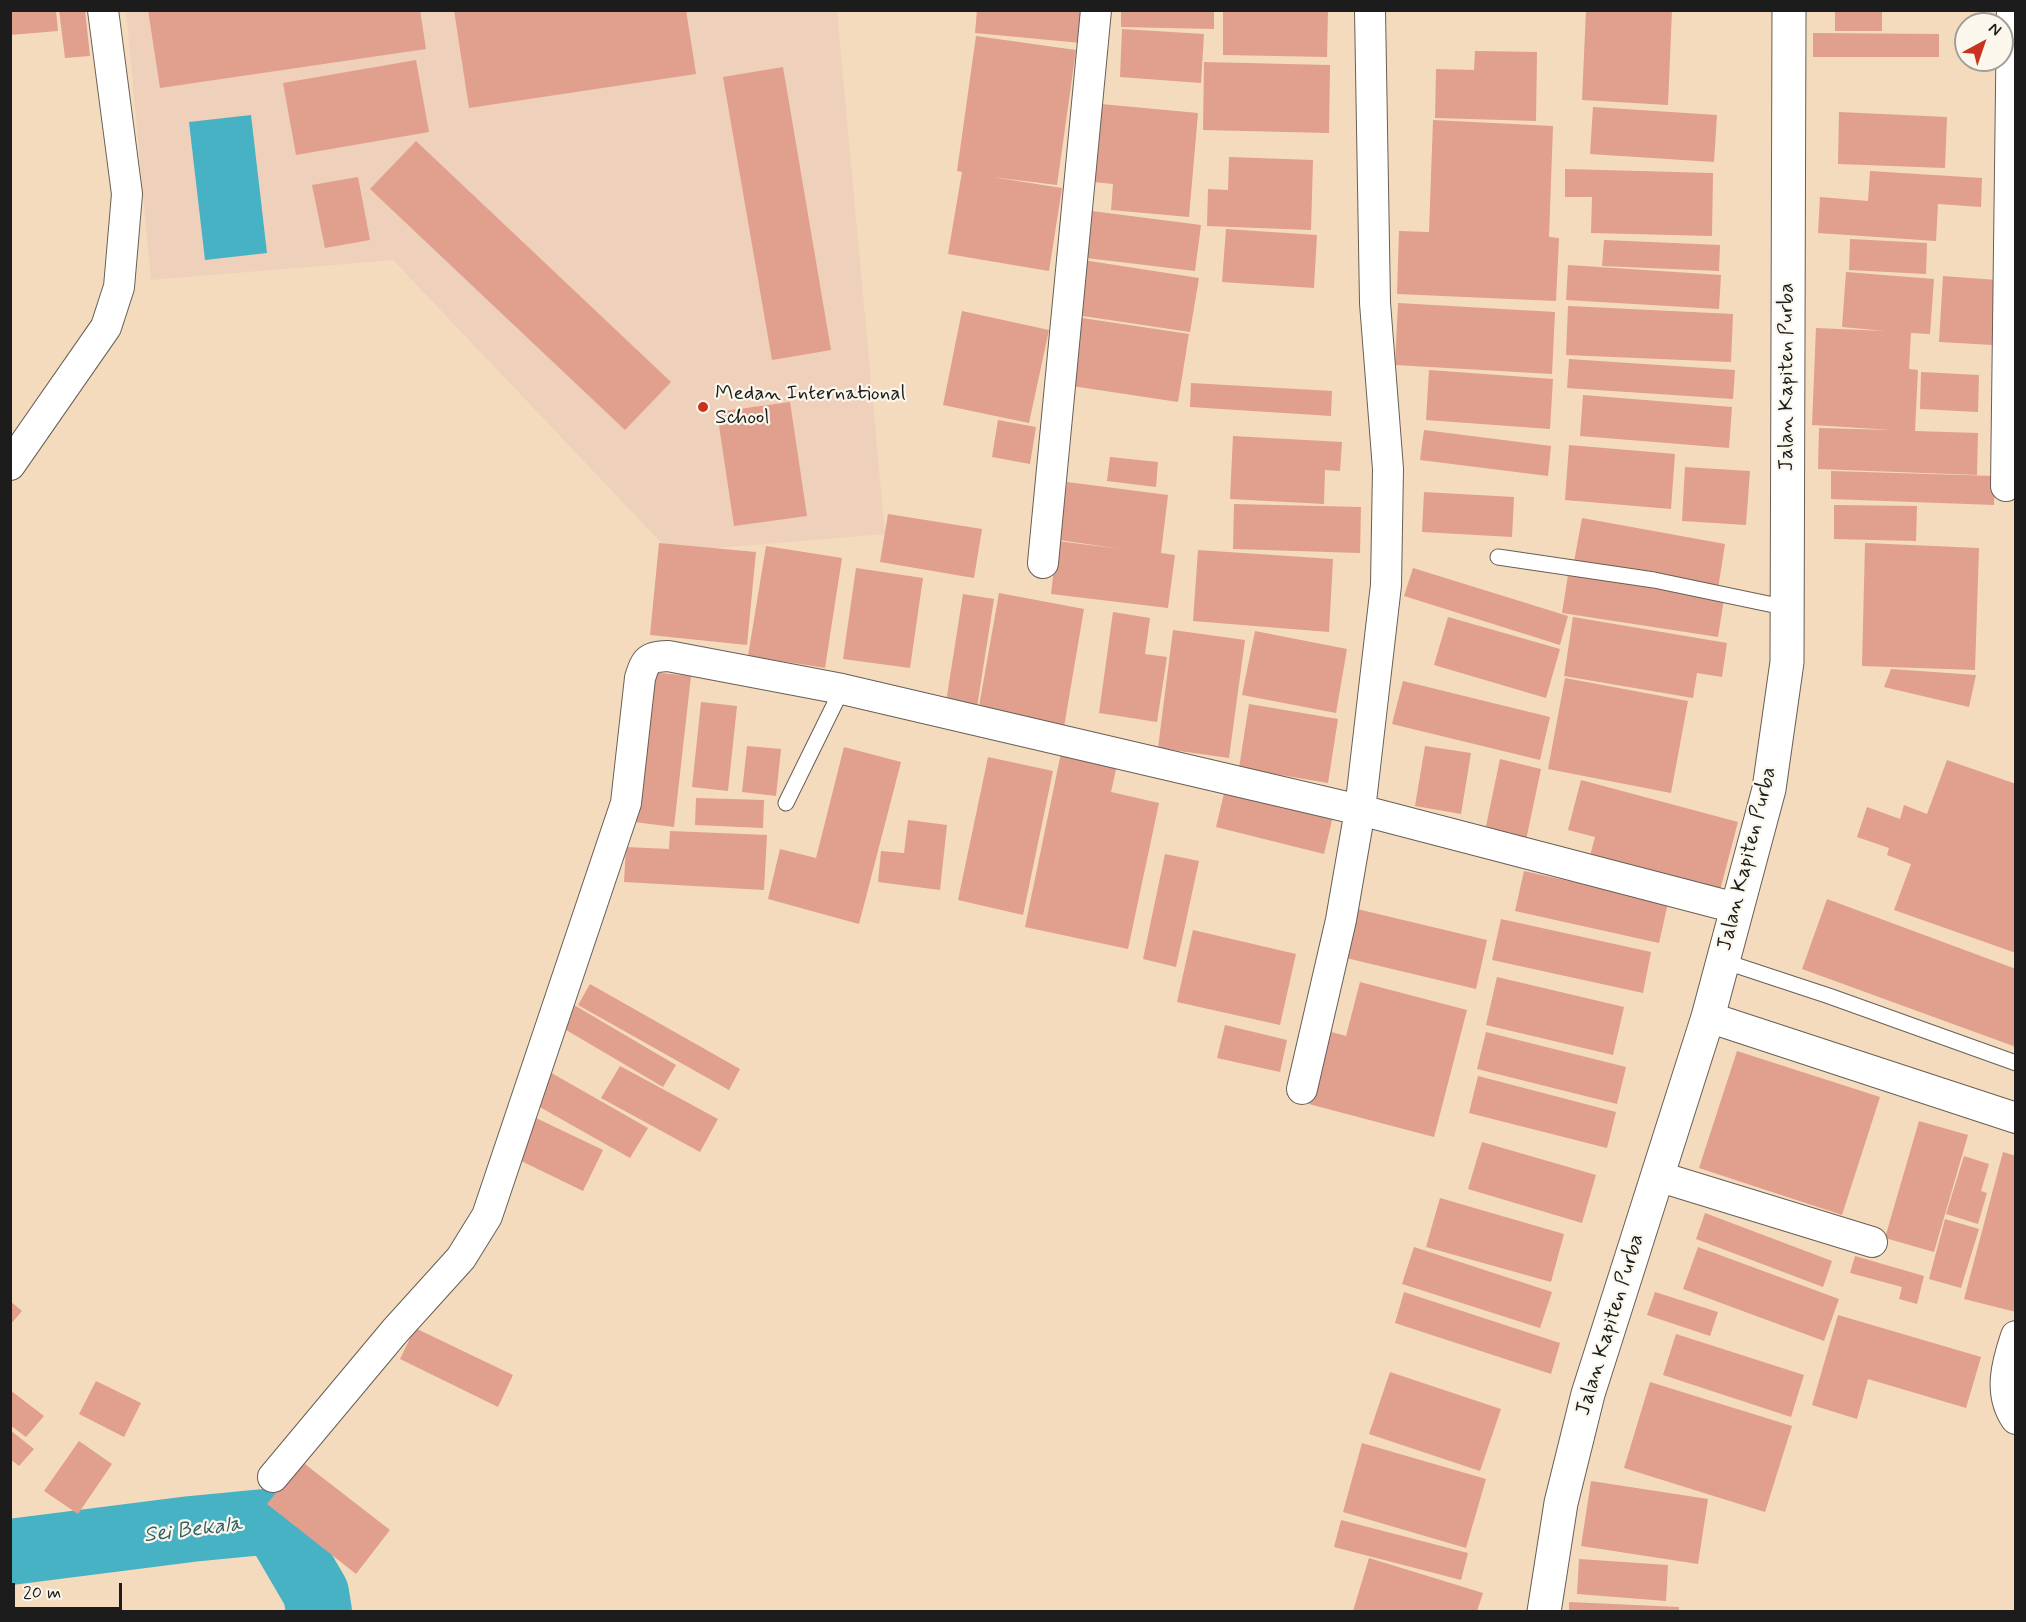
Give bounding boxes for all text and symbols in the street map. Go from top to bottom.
north arrow [1954,12,2014,72]
text: N [1984,18,2005,41]
street label: Jalan Kapiten Purba [1775,283,1801,471]
place label: Medan International School [715,382,906,432]
marker: Medan International School [696,400,710,414]
street label: Jalan Kapiten Purba [1713,764,1783,954]
street label: Jalan Kapiten Purba [1571,1231,1651,1419]
water label: Sei Bekala [142,1512,244,1550]
scale bar [15,1571,124,1609]
text: 20 m [23,1581,61,1605]

